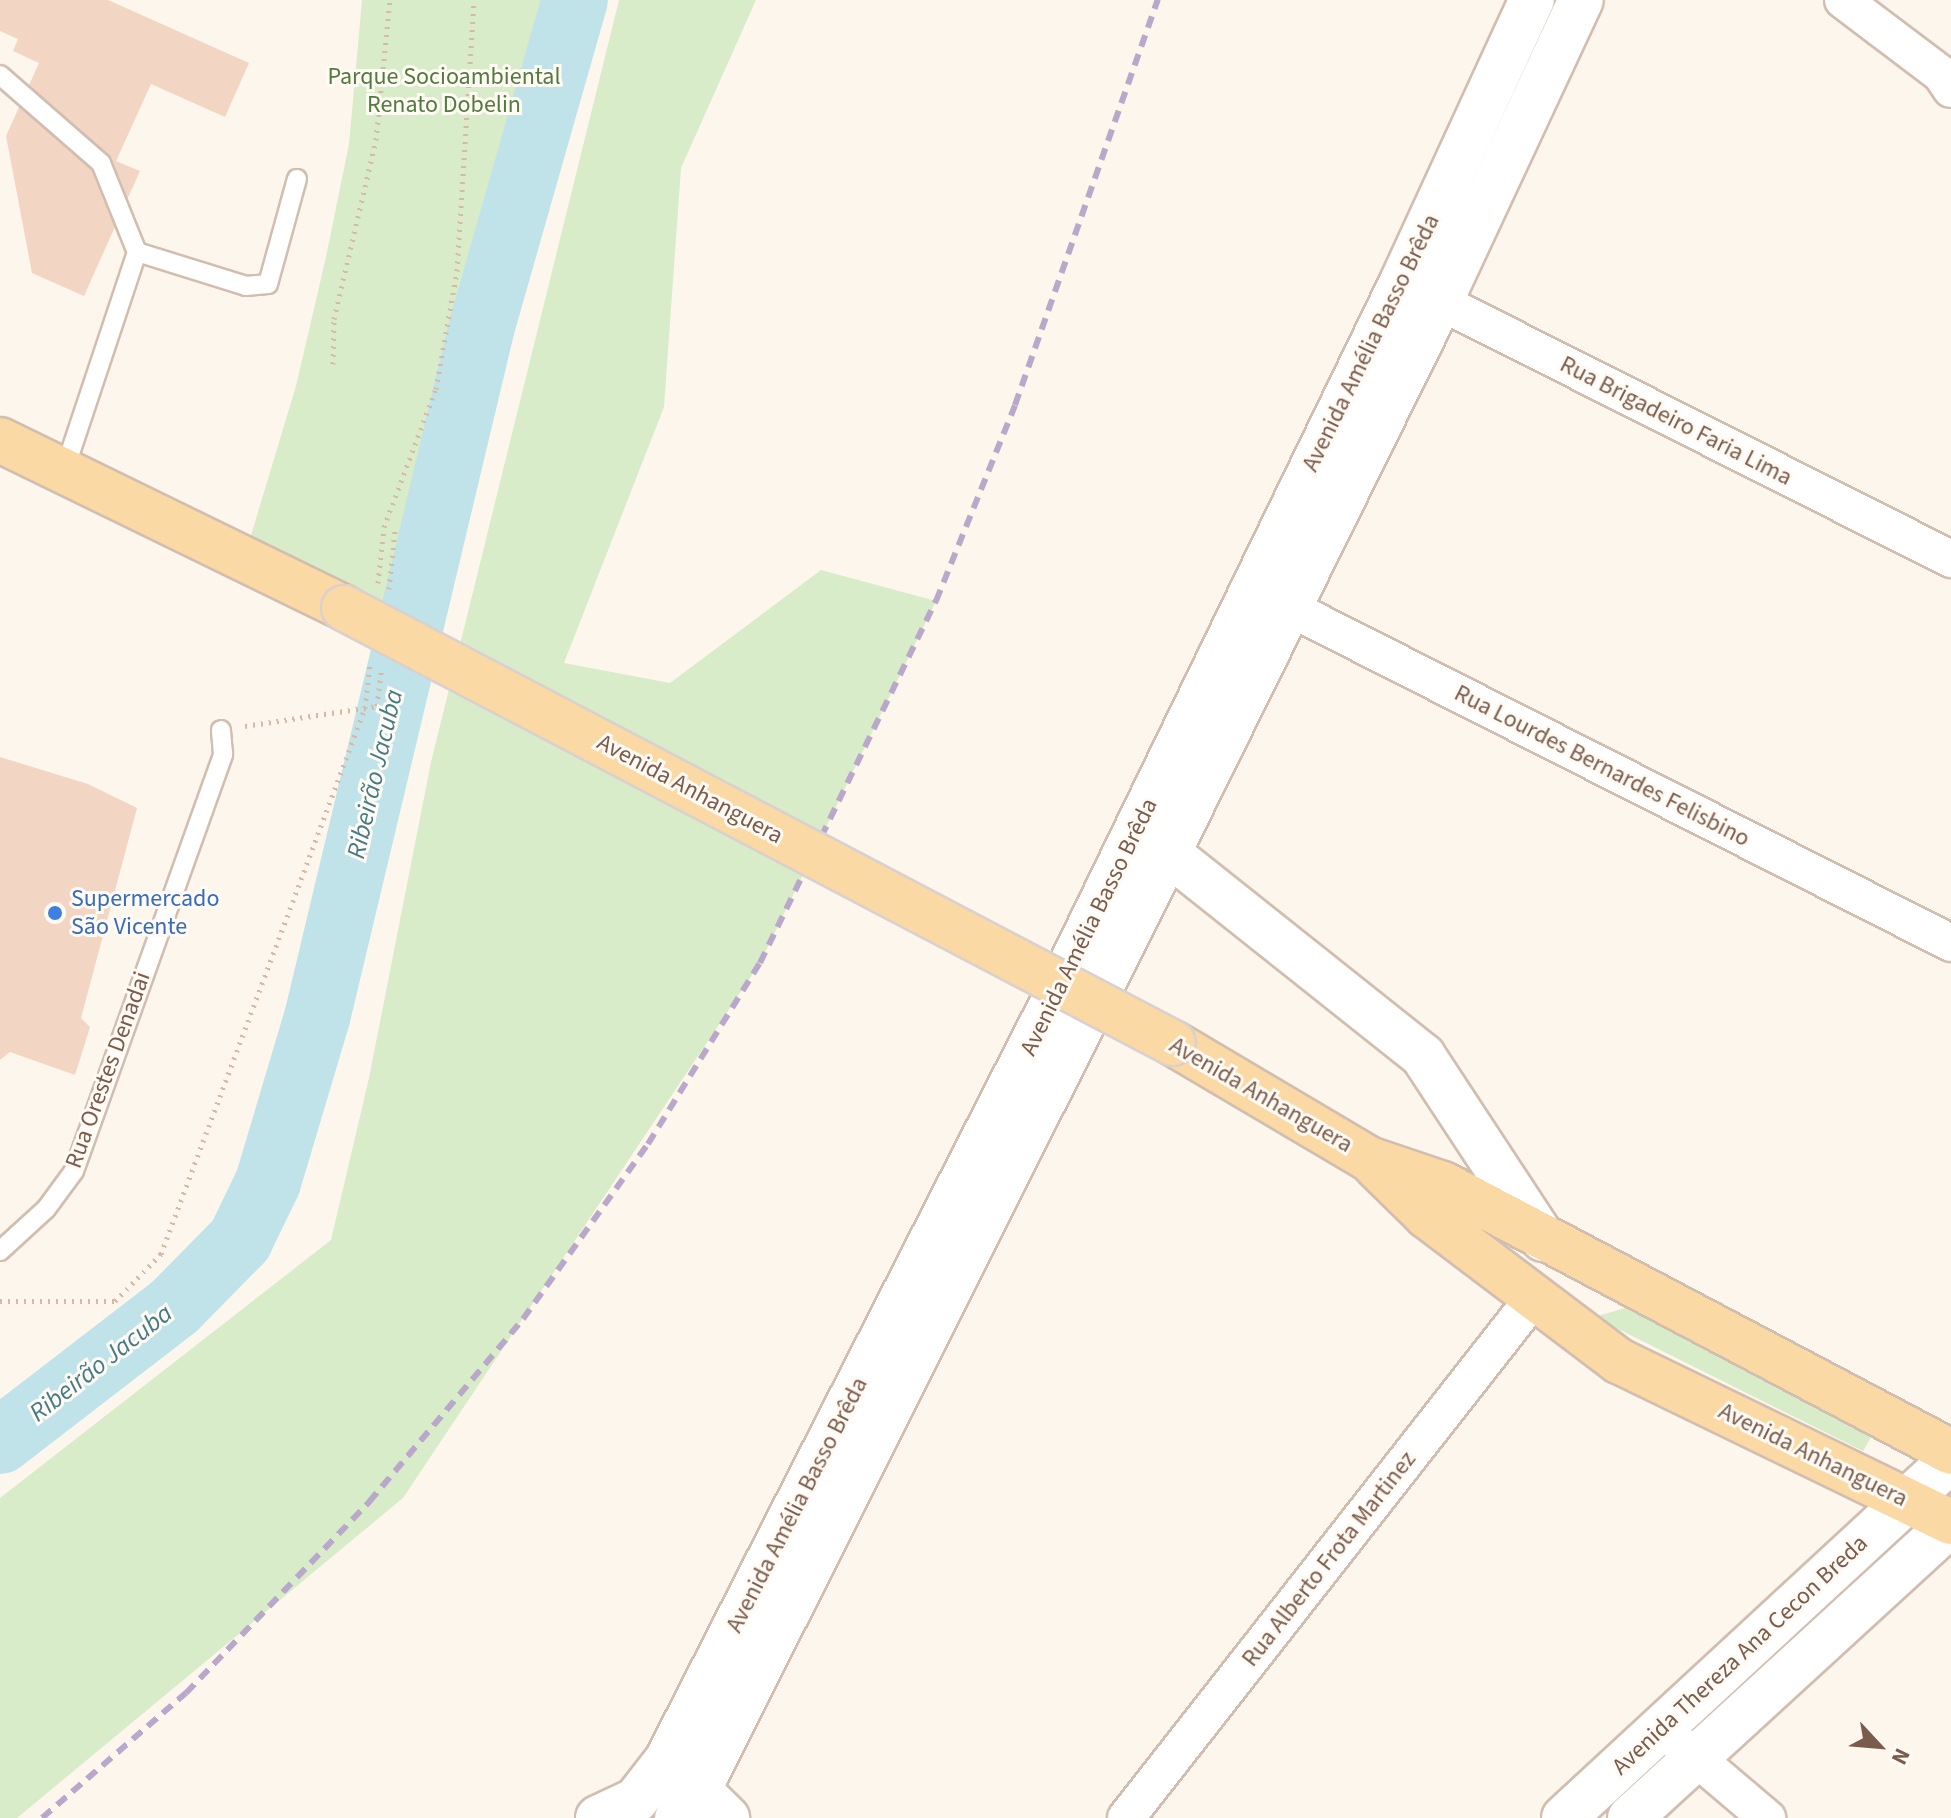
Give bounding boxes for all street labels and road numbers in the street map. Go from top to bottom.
street label: Avenida Amélia Basso Brêda [1296,210,1446,476]
street label: Rua Brigadeiro Faria Lima [1555,350,1797,492]
street label: Rua Lourdes Bernardes Felisbino [1449,679,1755,853]
street label: Avenida Anhanguera [592,728,788,850]
street label: Avenida Amélia Basso Brêda [1014,794,1164,1060]
street label: Rua Orestes Denadai [59,968,157,1172]
street label: Avenida Anhanguera [1164,1031,1358,1159]
street label: Avenida Amélia Basso Brêda [720,1373,874,1637]
street label: Avenida Anhanguera [1714,1397,1912,1513]
street label: Rua Alberto Frota Martinez [1236,1446,1422,1672]
street label: Avenida Thereza Ana Cecon Breda [1606,1529,1874,1781]

